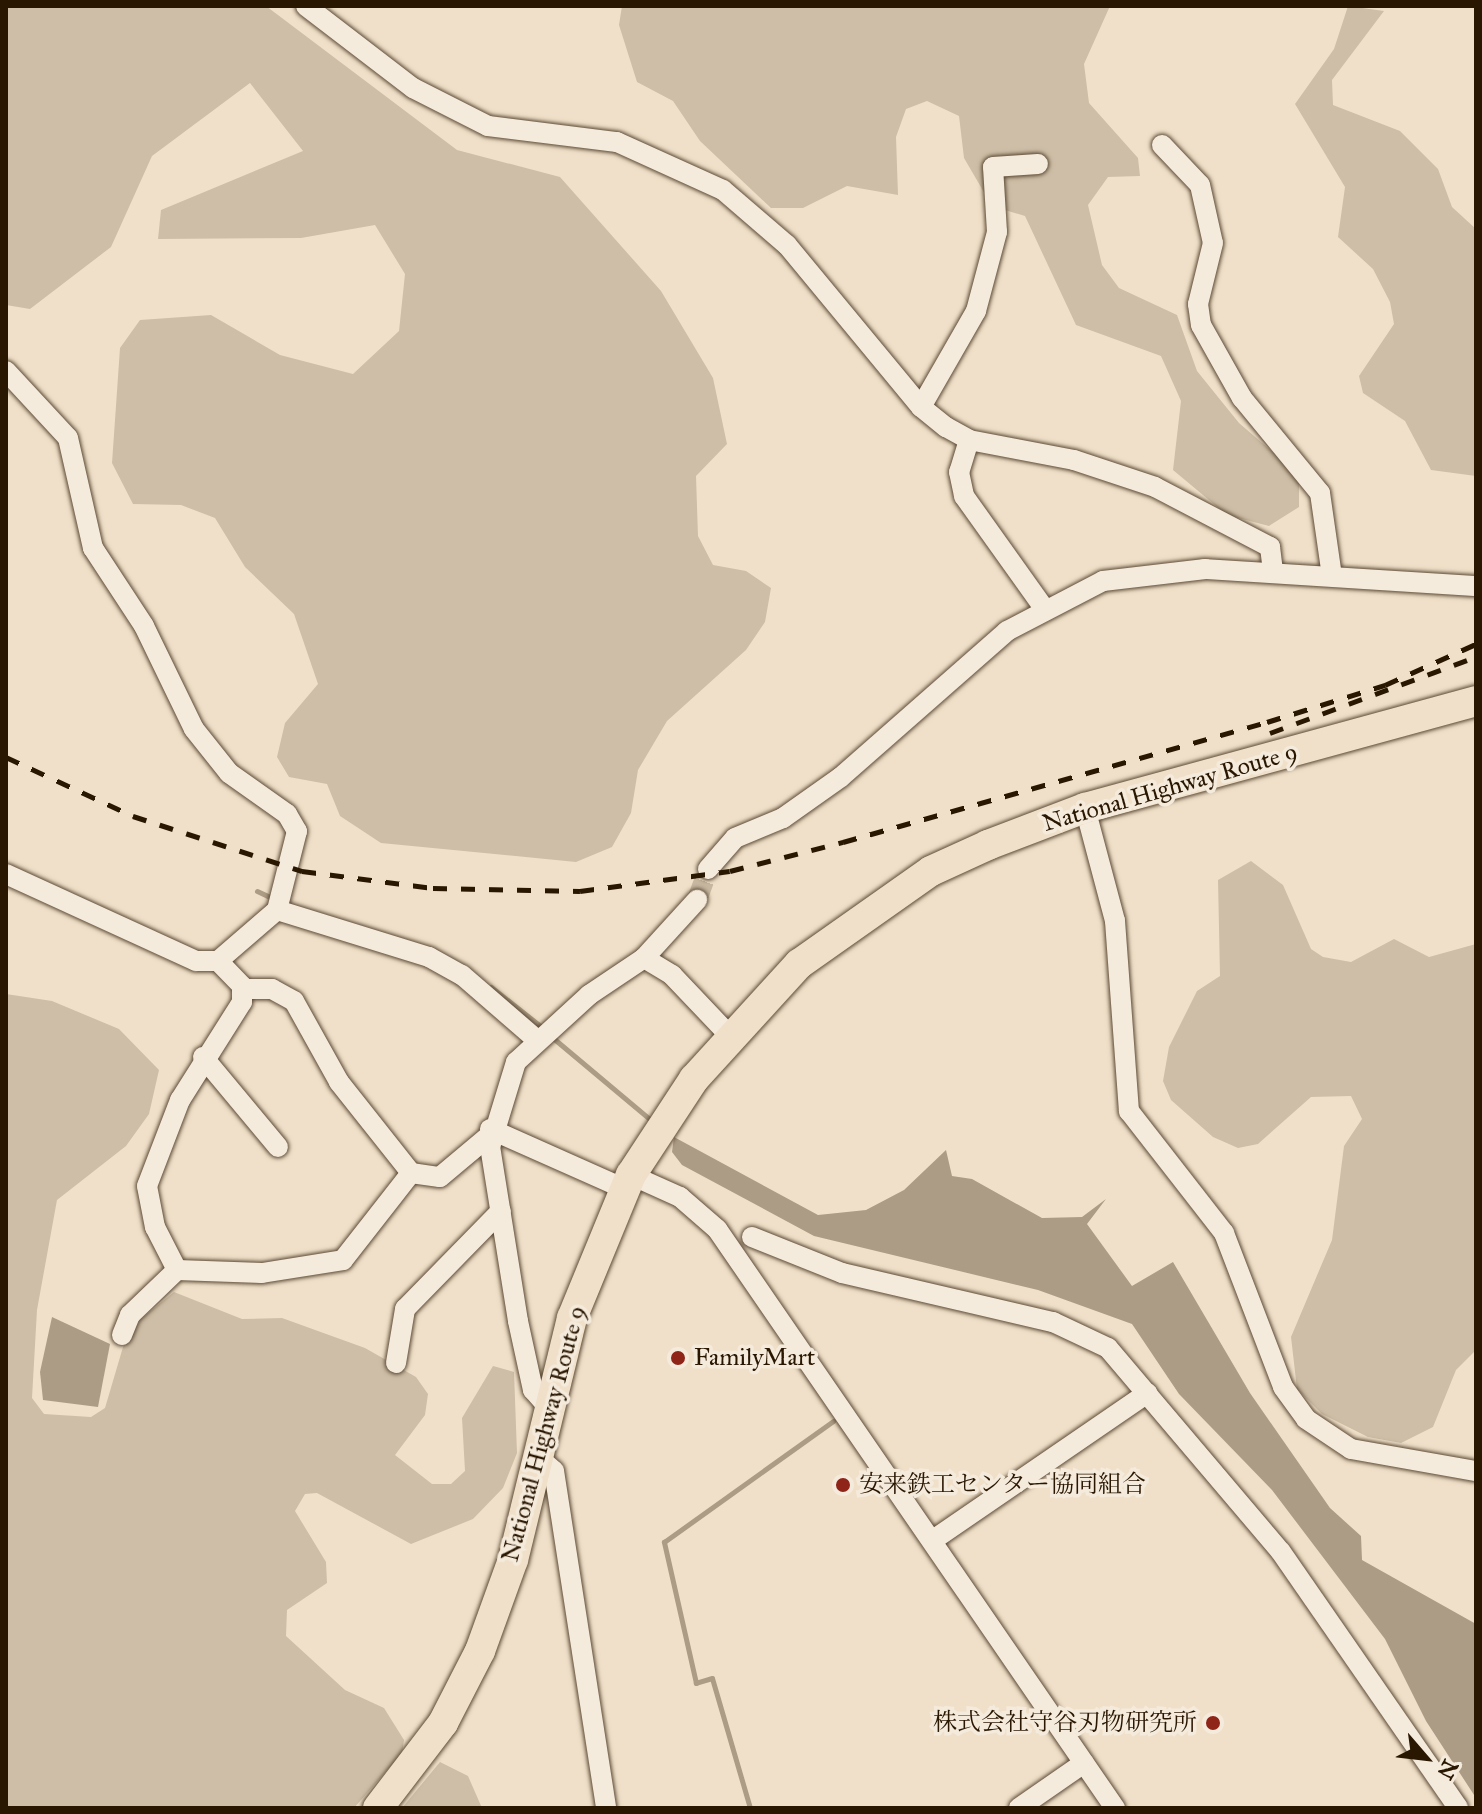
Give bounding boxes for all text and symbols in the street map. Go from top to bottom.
street label: National Highway Route 9 [1039,738,1301,838]
street label: National Highway Route 9 [496,1303,592,1565]
place label: FamilyMart [694,1344,815,1372]
marker: FamilyMart [669,1349,687,1367]
place label: 安来鉄工センター協同組合 [859,1471,1147,1499]
marker: 安来鉄工センター協同組合 [834,1476,852,1494]
place label: 株式会社守谷刃物研究所 [933,1709,1197,1737]
marker: 株式会社守谷刃物研究所 [1204,1714,1222,1732]
north arrow [1386,1718,1466,1798]
text: N [1431,1755,1464,1784]

